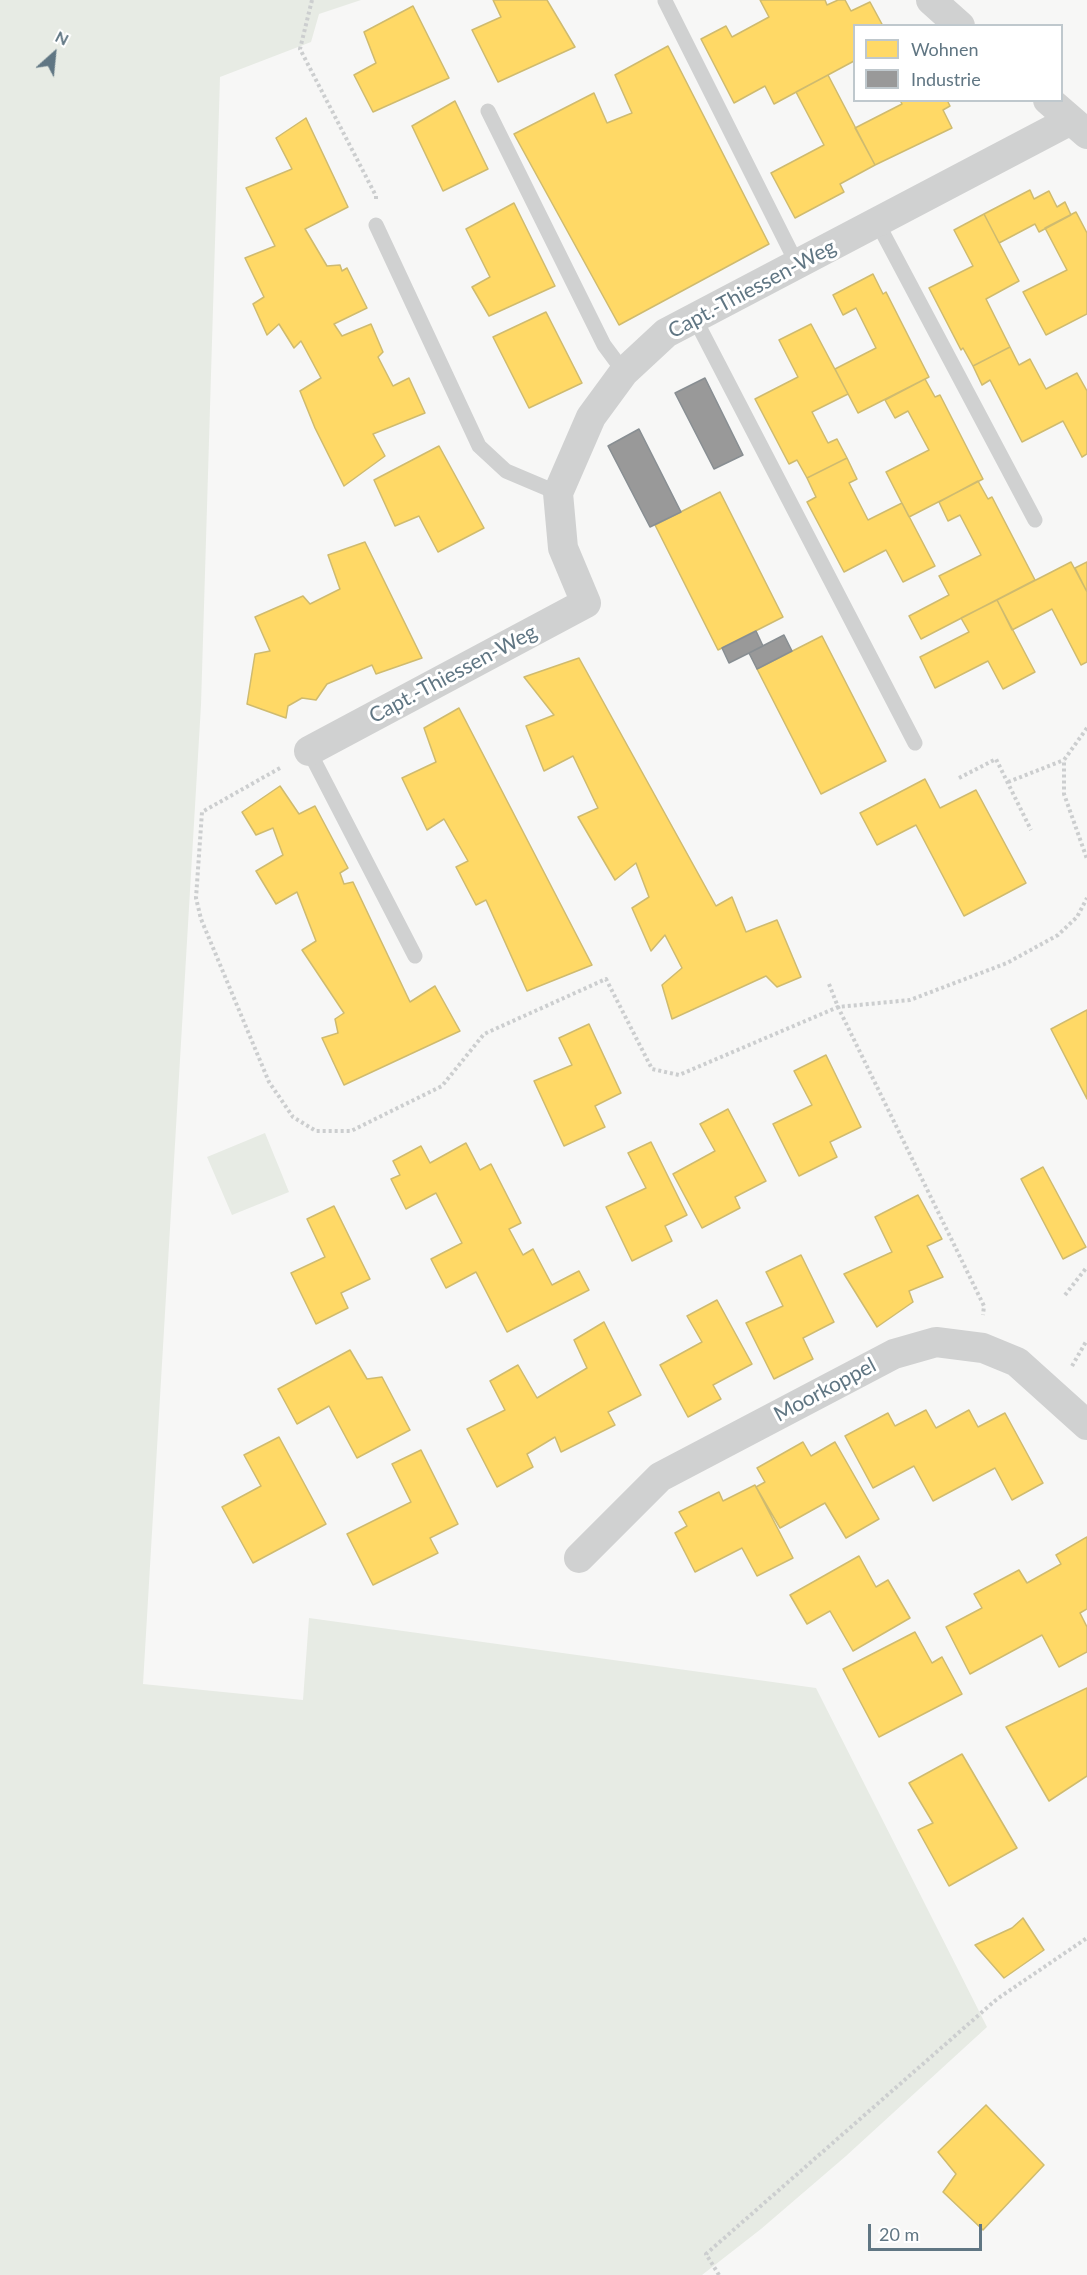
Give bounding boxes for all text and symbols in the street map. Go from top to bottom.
north arrow [24,24,84,84]
legend [853,24,1063,102]
text: N [53,26,72,49]
text: Wohnen [911,38,978,60]
text: Industrie [911,68,981,90]
street label: Capt.-Thiessen-Weg [664,234,840,344]
street label: Capt.-Thiessen-Weg [365,619,541,729]
street label: Moorkoppel [770,1353,880,1427]
scale bar [871,2212,985,2250]
text: 20 m [879,2223,919,2245]

